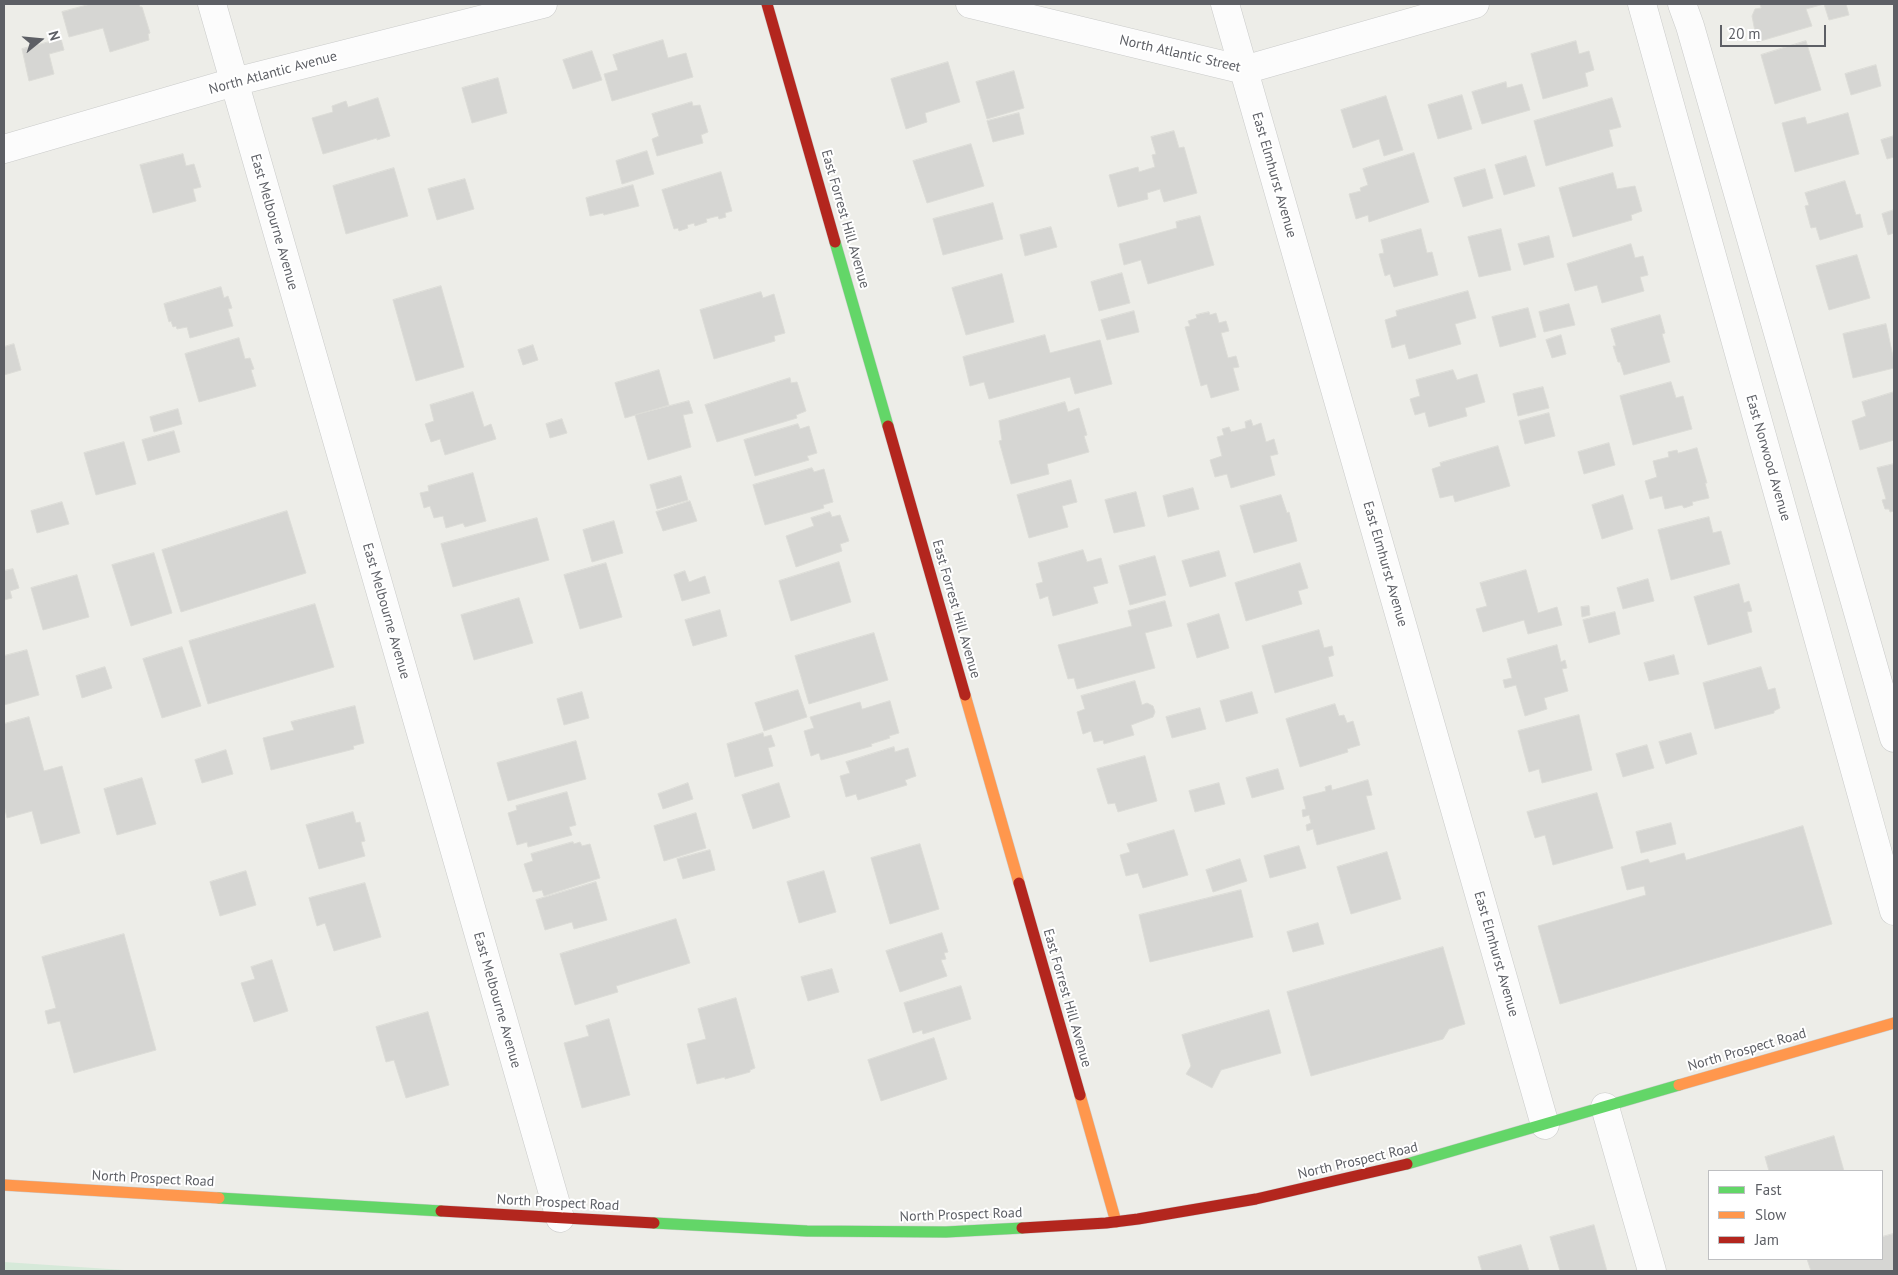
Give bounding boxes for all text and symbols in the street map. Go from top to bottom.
north arrow [15,15,65,65]
scale bar [1723,15,1829,47]
text: 20 m [1728,24,1761,43]
text: N [44,29,64,43]
street label: North Atlantic Street [1118,32,1242,76]
street label: North Atlantic Avenue [207,48,339,98]
street label: East Elmhurst Avenue [1248,110,1300,240]
street label: East Forrest Hill Avenue [817,148,873,290]
street label: East Melbourne Avenue [247,152,301,292]
street label: East Norwood Avenue [1742,393,1794,523]
street label: East Elmhurst Avenue [1359,499,1411,629]
street label: East Forrest Hill Avenue [928,538,984,680]
street label: East Melbourne Avenue [359,541,413,681]
street label: East Elmhurst Avenue [1470,889,1522,1019]
street label: East Forrest Hill Avenue [1039,927,1095,1069]
street label: East Melbourne Avenue [470,930,524,1070]
street label: North Prospect Road [1686,1025,1808,1075]
street label: North Prospect Road [1296,1139,1420,1183]
street label: North Prospect Road [91,1167,215,1191]
legend [1708,1170,1883,1260]
text: Fast [1755,1180,1782,1199]
street label: North Prospect Road [496,1191,620,1215]
street label: North Prospect Road [899,1204,1023,1226]
text: Slow [1755,1205,1786,1224]
text: Jam [1755,1230,1779,1249]

